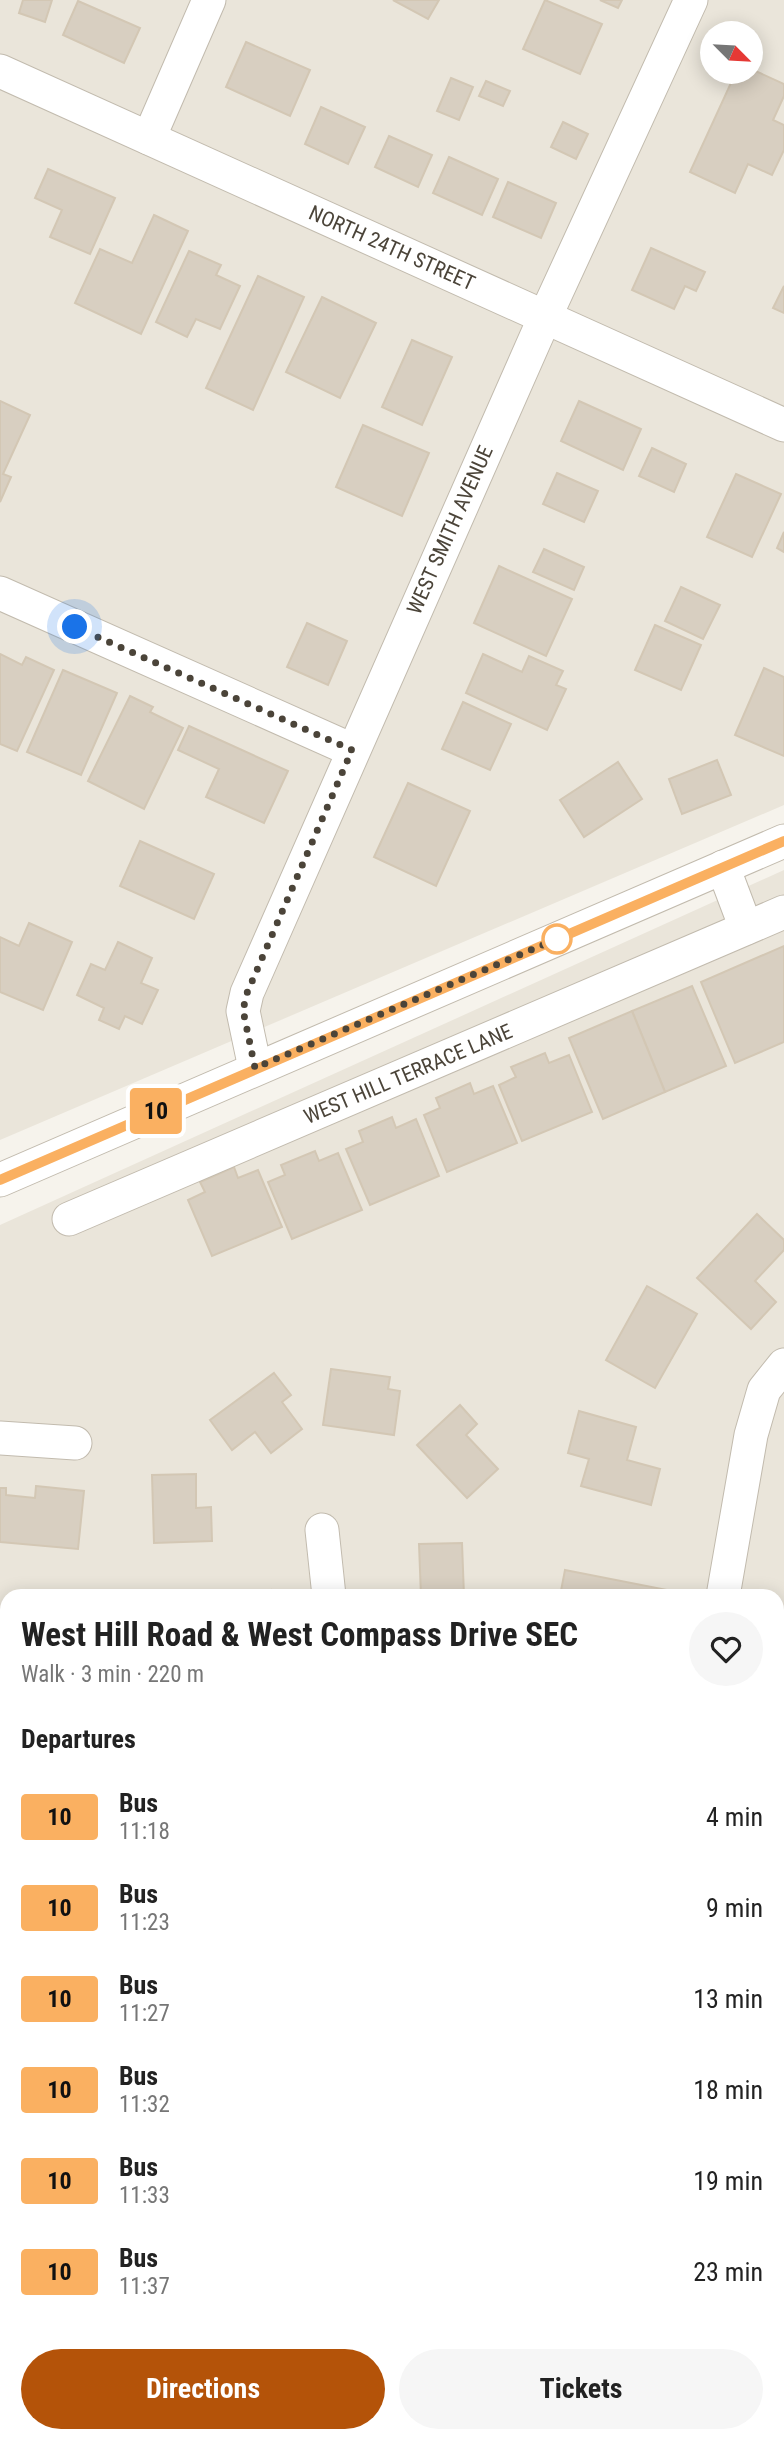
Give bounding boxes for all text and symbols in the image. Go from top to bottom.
north arrow [700,21,763,84]
map controls [700,21,763,84]
street label: NORTH 24TH STREET [305,201,479,295]
street label: WEST SMITH AVENUE [402,442,498,618]
your location [57,609,92,644]
unlabelled marker [542,924,572,954]
street label: WEST HILL TERRACE LANE [300,1019,516,1129]
line badge: 10 [124,1088,188,1134]
text: 10 [144,1097,168,1125]
button: heart [689,1612,763,1686]
text: West Hill Road & West Compass Drive SEC [21,1615,578,1654]
text: Walk · 3 min · 220 m [21,1661,204,1688]
text: Departures [21,1724,136,1754]
text: Bus [119,1788,158,1818]
text: 4 min [706,1802,763,1832]
text: 10 [47,1803,72,1831]
text: 11:18 [119,1818,170,1845]
text: Bus [119,1879,158,1909]
text: 9 min [706,1893,763,1923]
text: 10 [47,1894,72,1922]
text: 11:23 [119,1909,170,1936]
text: Bus [119,1970,158,2000]
text: 13 min [693,1984,763,2014]
text: 10 [47,1985,72,2013]
text: 11:27 [119,2000,170,2027]
text: Bus [119,2061,158,2091]
text: 18 min [693,2075,763,2105]
text: 10 [47,2076,72,2104]
text: 11:32 [119,2091,170,2118]
text: Bus [119,2152,158,2182]
text: 19 min [693,2166,763,2196]
text: 10 [47,2167,72,2195]
text: 11:33 [119,2182,170,2209]
text: Bus [119,2243,158,2273]
text: 23 min [693,2257,763,2287]
text: 10 [47,2258,72,2286]
text: 11:37 [119,2273,170,2300]
button: Directions [21,2349,385,2429]
button: Tickets [399,2349,763,2429]

